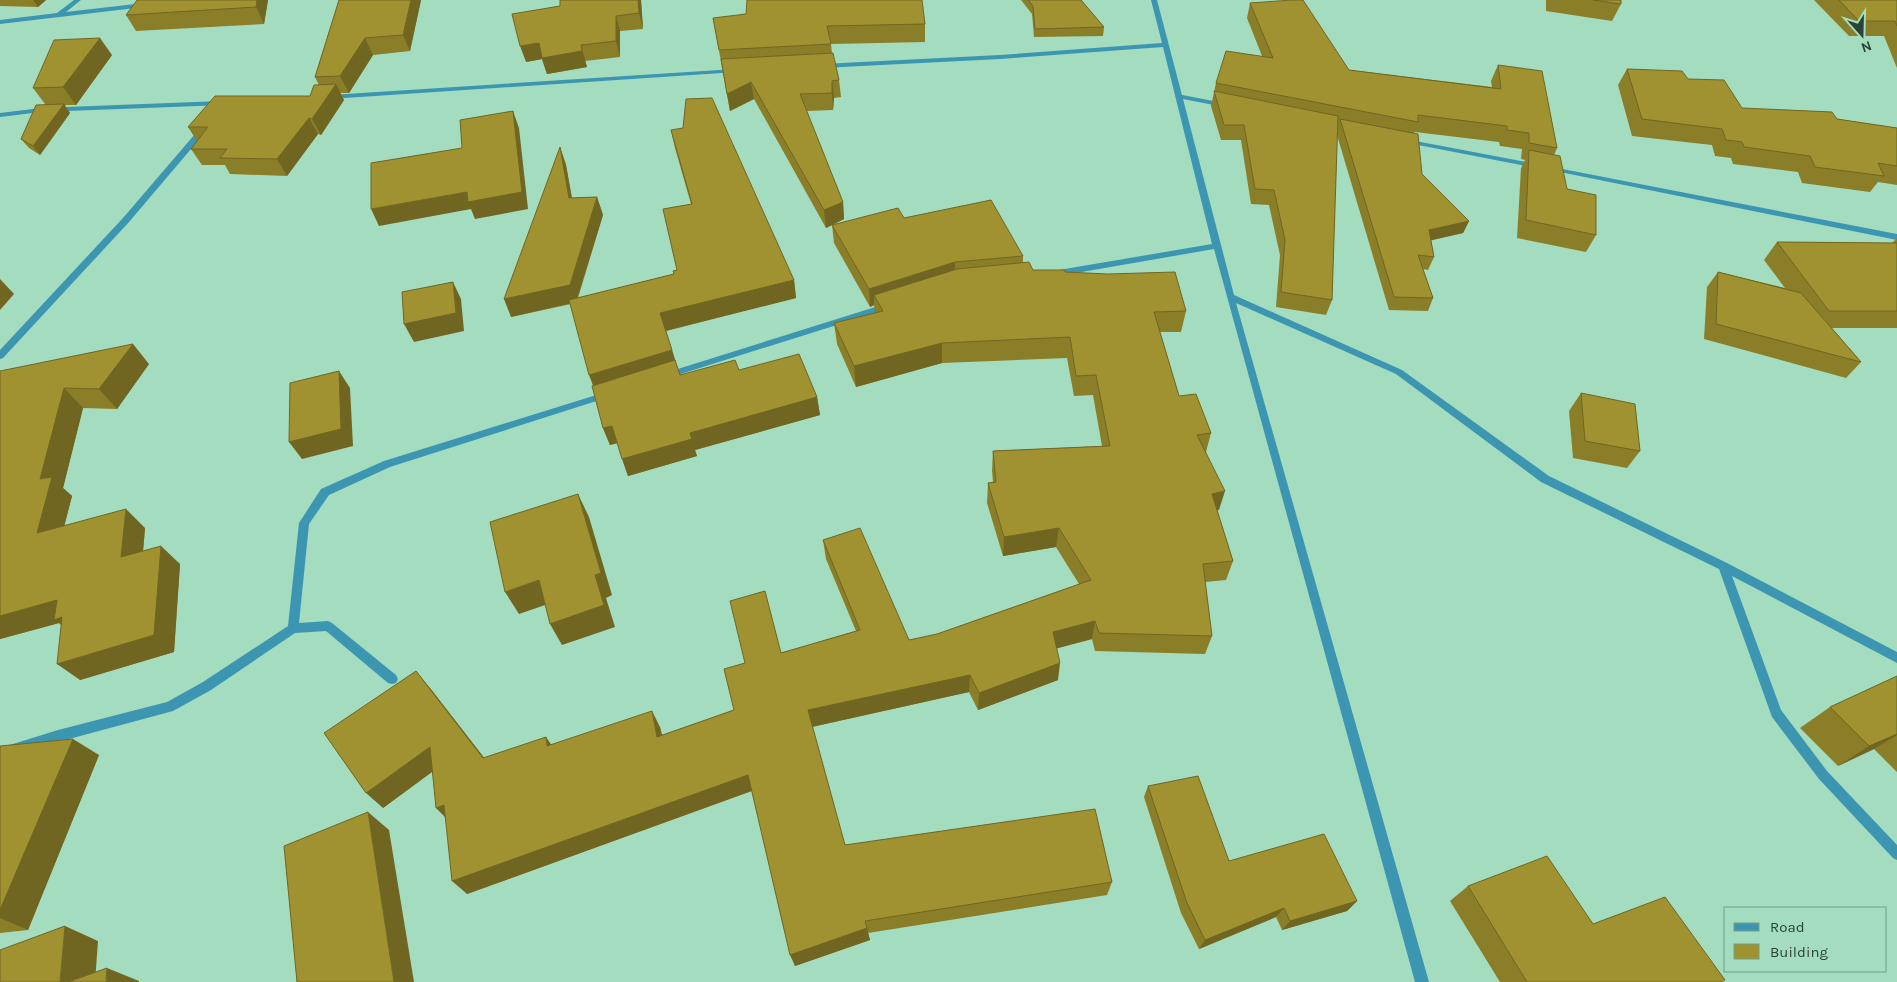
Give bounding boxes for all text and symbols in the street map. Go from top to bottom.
north arrow [1837,10,1887,60]
text: N [1859,37,1874,56]
legend [1724,907,1887,972]
text: Road [1770,918,1805,936]
text: Building [1770,943,1828,961]

